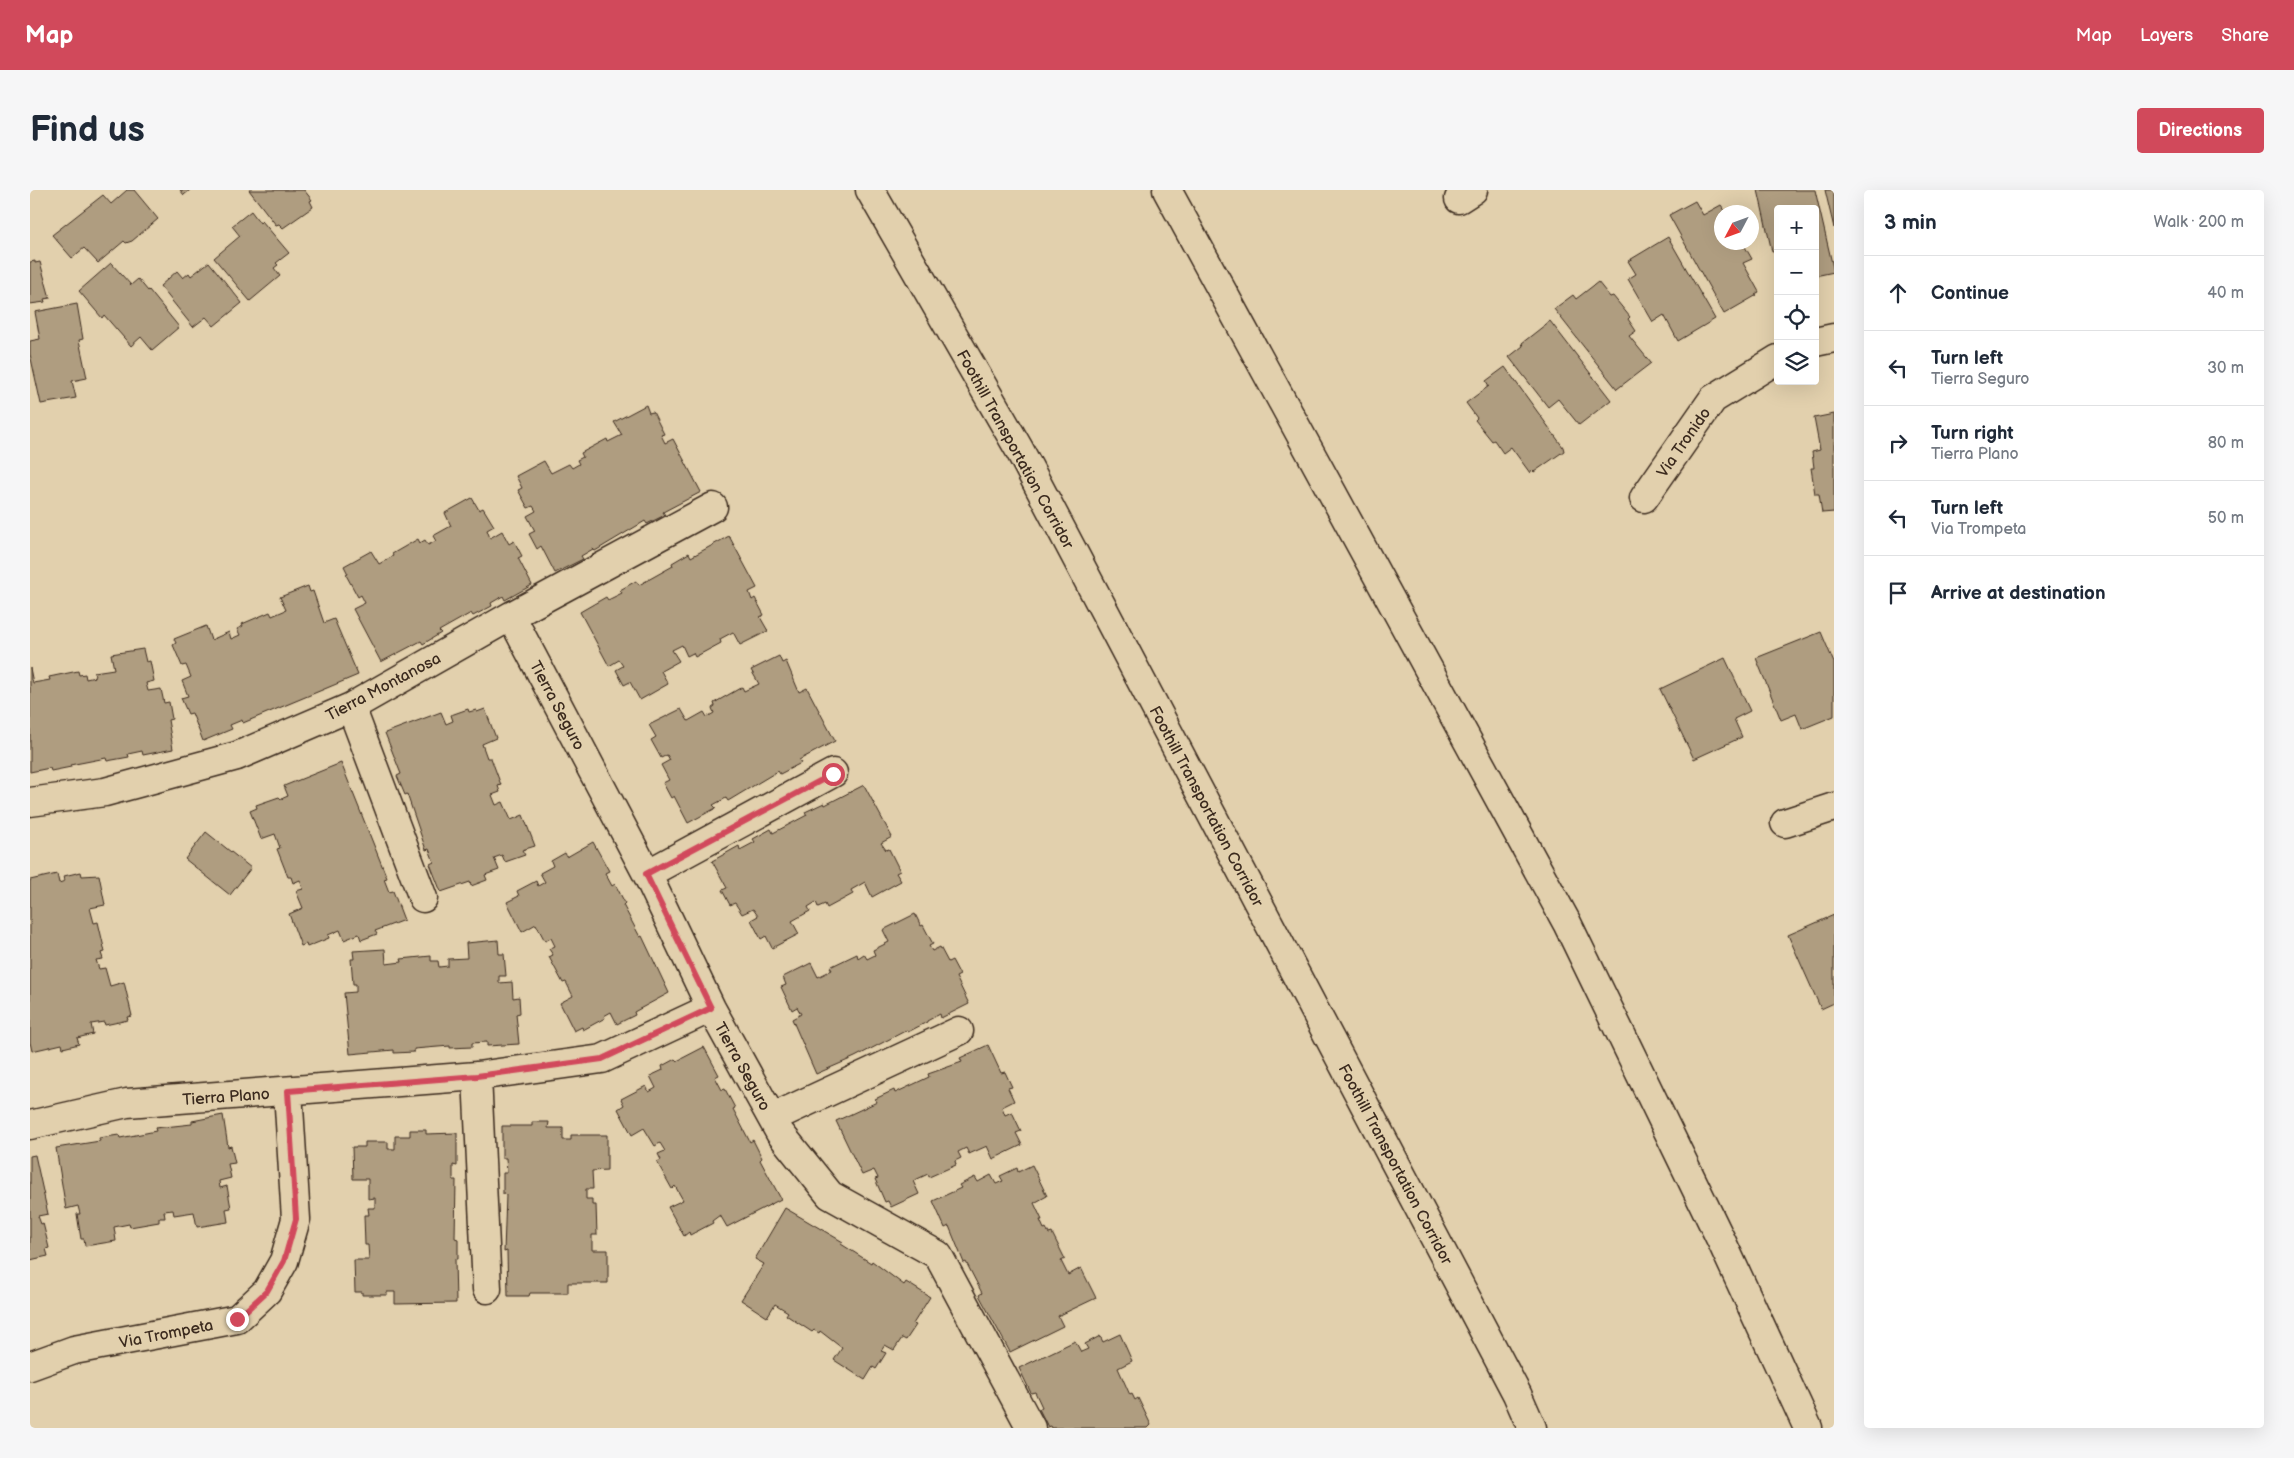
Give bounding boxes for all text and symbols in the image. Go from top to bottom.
text: Map [25,21,73,50]
text: Map [2076,25,2112,46]
text: Layers [2140,25,2193,46]
text: Share [2221,25,2269,46]
button: Directions [2137,108,2264,153]
text: Find us [30,109,145,152]
north arrow [1714,205,1759,250]
map controls [1774,205,1819,385]
button: + [1774,205,1819,250]
text: 3 min [1884,210,1937,235]
text: Walk · 200 m [2154,213,2244,232]
button: − [1774,250,1819,295]
icon: ahead [1884,279,1912,307]
text: Continue [1931,282,2009,305]
text: 40 m [2207,284,2244,303]
button: locate [1774,295,1819,340]
button: layers [1774,340,1819,385]
street label: Foothill Transportation Corridor [952,347,1078,553]
text: Turn left [1931,347,2003,370]
icon: left [1884,354,1912,382]
text: 30 m [2207,359,2244,378]
text: Tierra Seguro [1931,370,2029,389]
street label: Via Tronido [1653,404,1715,481]
text: Turn right [1931,422,2014,445]
icon: right [1884,429,1912,457]
text: 80 m [2208,434,2244,453]
text: Tierra Plano [1931,445,2019,464]
text: Turn left [1931,497,2003,520]
icon: left [1884,504,1912,532]
text: 50 m [2208,509,2244,528]
text: Via Trompeta [1931,520,2026,539]
icon: arrive [1884,579,1912,607]
text: Arrive at destination [1931,582,2106,605]
street label: Tierra Montanosa [323,649,444,726]
street label: Tierra Seguro [525,658,588,754]
street label: Foothill Transportation Corridor [1145,703,1267,910]
route start [822,763,845,786]
street label: Tierra Seguro [710,1019,774,1114]
street label: Foothill Transportation Corridor [1334,1061,1456,1268]
street label: Tierra Plano [182,1085,270,1110]
route end [226,1308,249,1331]
street label: Via Trompeta [118,1316,215,1353]

